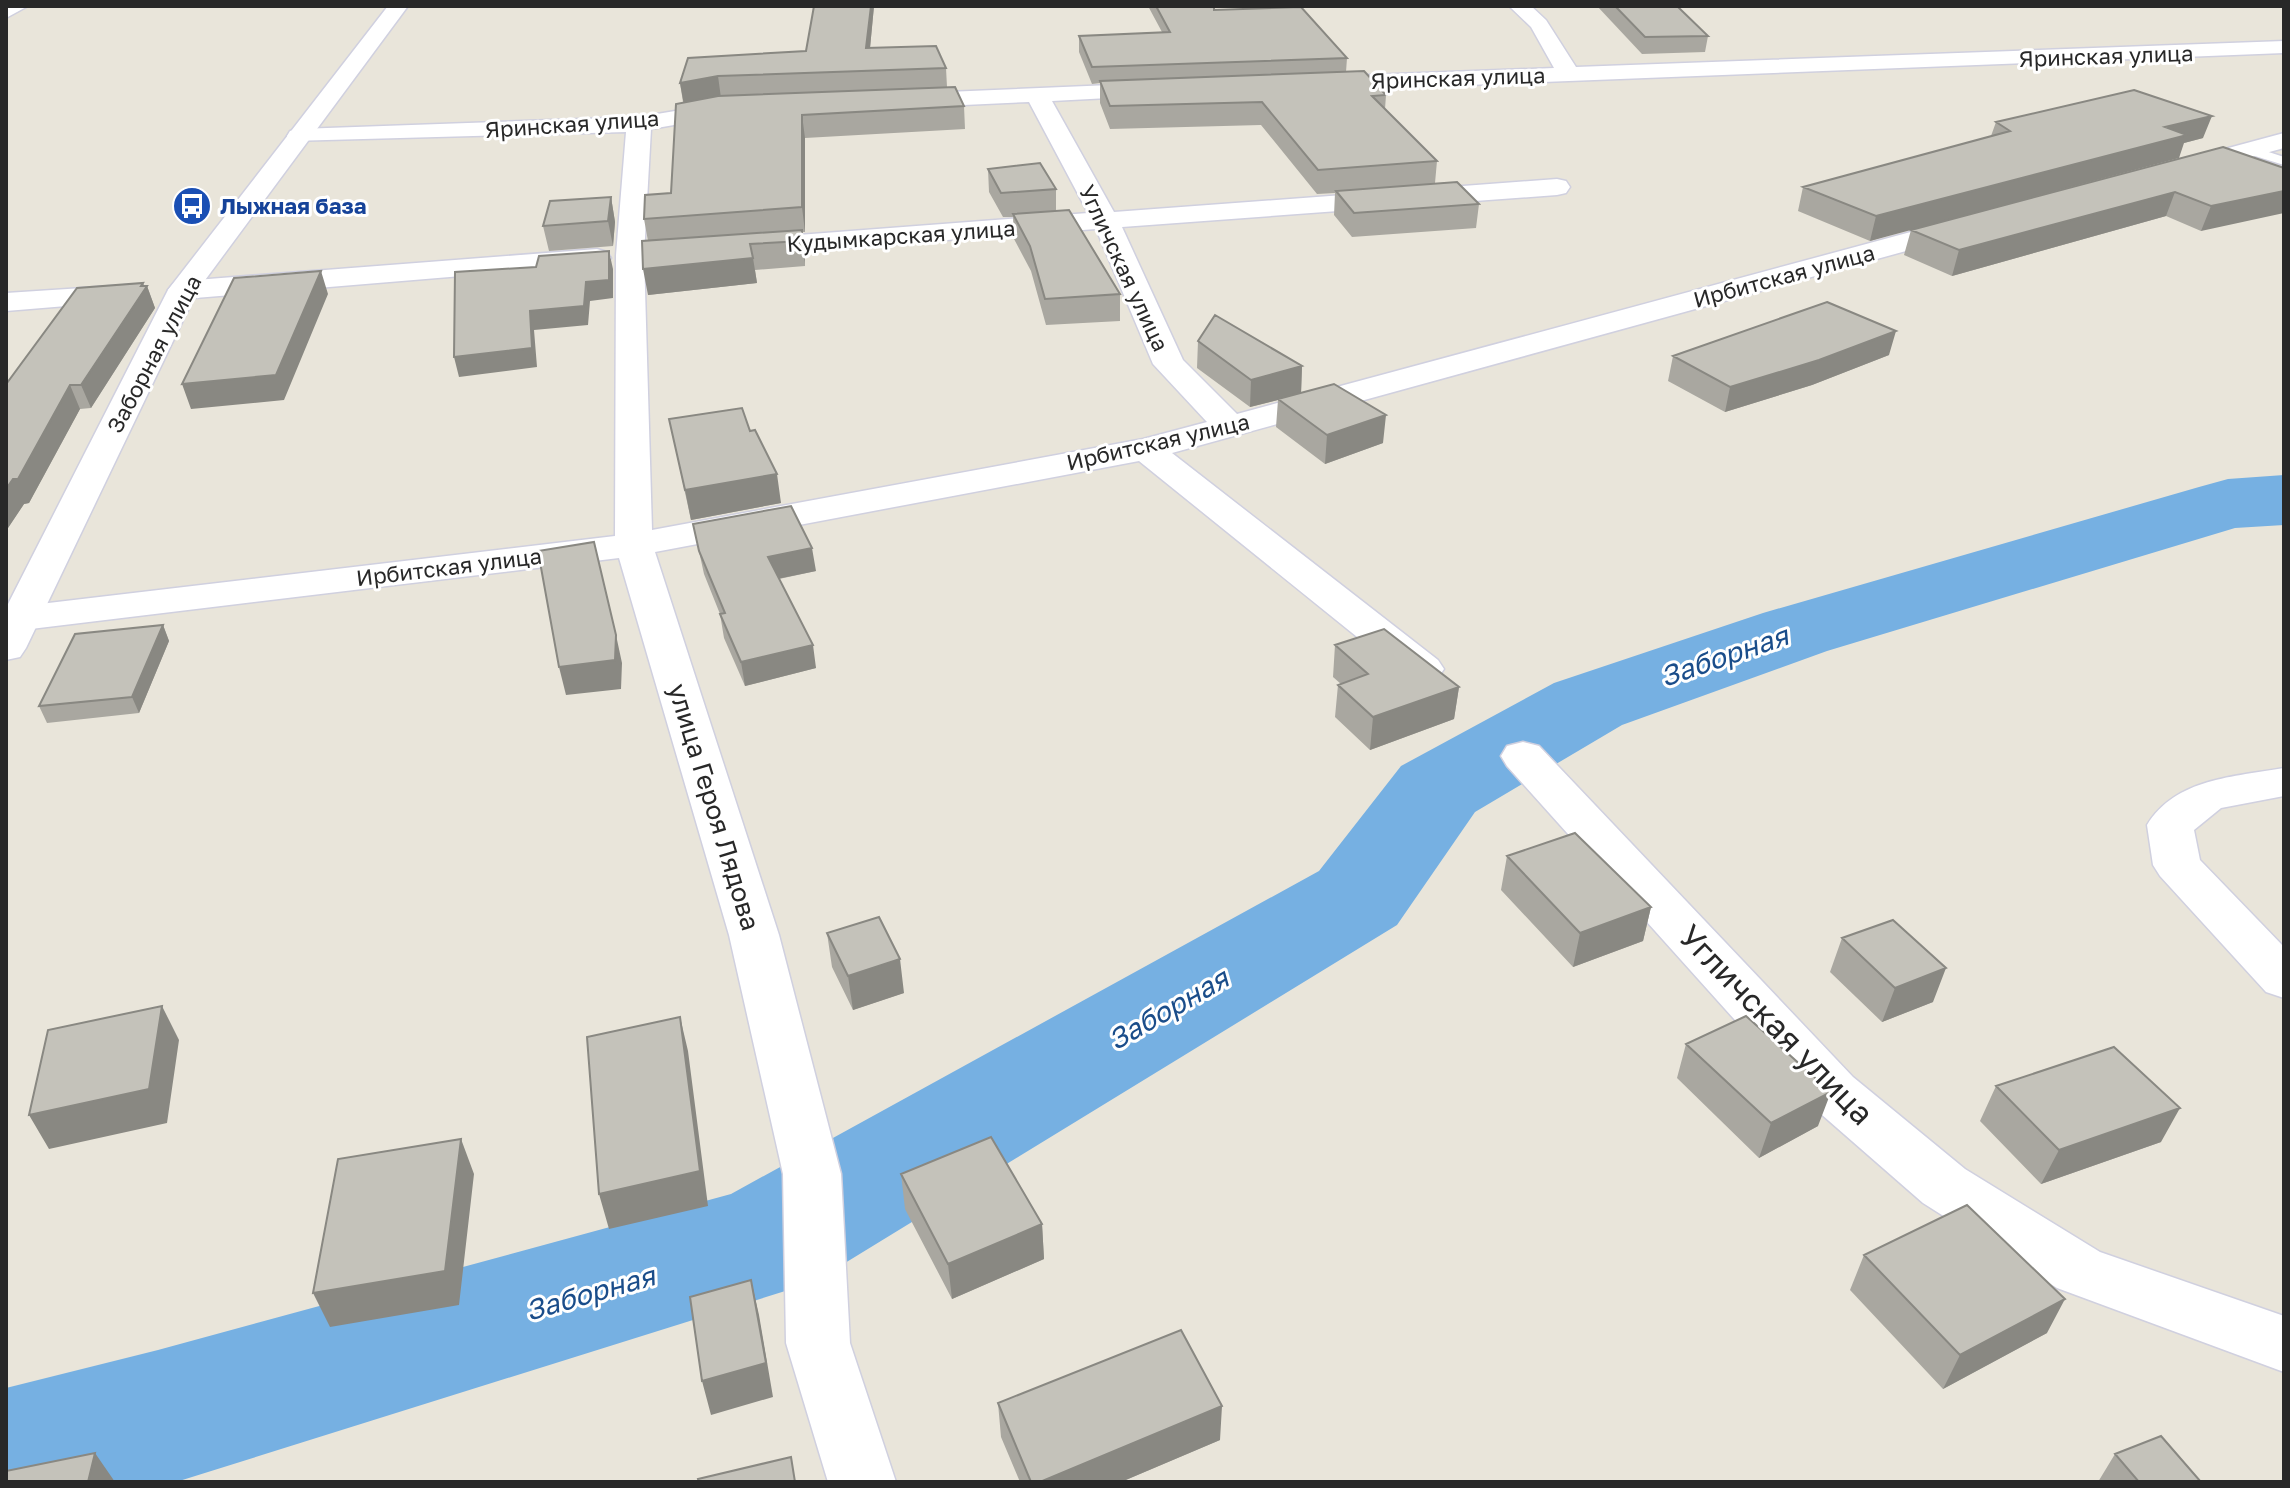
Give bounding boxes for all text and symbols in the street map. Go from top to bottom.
street label: Яринская улица [2018,39,2194,72]
street label: Яринская улица [1370,61,1546,94]
street label: Яринская улица [484,104,660,143]
street label: Угличская улица [1074,180,1175,355]
bus stop icon: Лыжная база [171,185,213,227]
place label: Лыжная база [220,192,366,219]
street label: Кудымкарская улица [786,214,1016,257]
street label: Ирбитская улица [1690,238,1878,313]
street label: Заборная улица [101,270,206,437]
street label: Ирбитская улица [1064,407,1252,476]
street label: Ирбитская улица [355,542,543,591]
water label: Заборная [1655,618,1794,693]
street label: улица Героя Лядова [662,680,767,934]
street label: Угличская улица [1672,916,1882,1132]
water label: Заборная [1102,960,1235,1056]
water label: Заборная [521,1258,660,1327]

